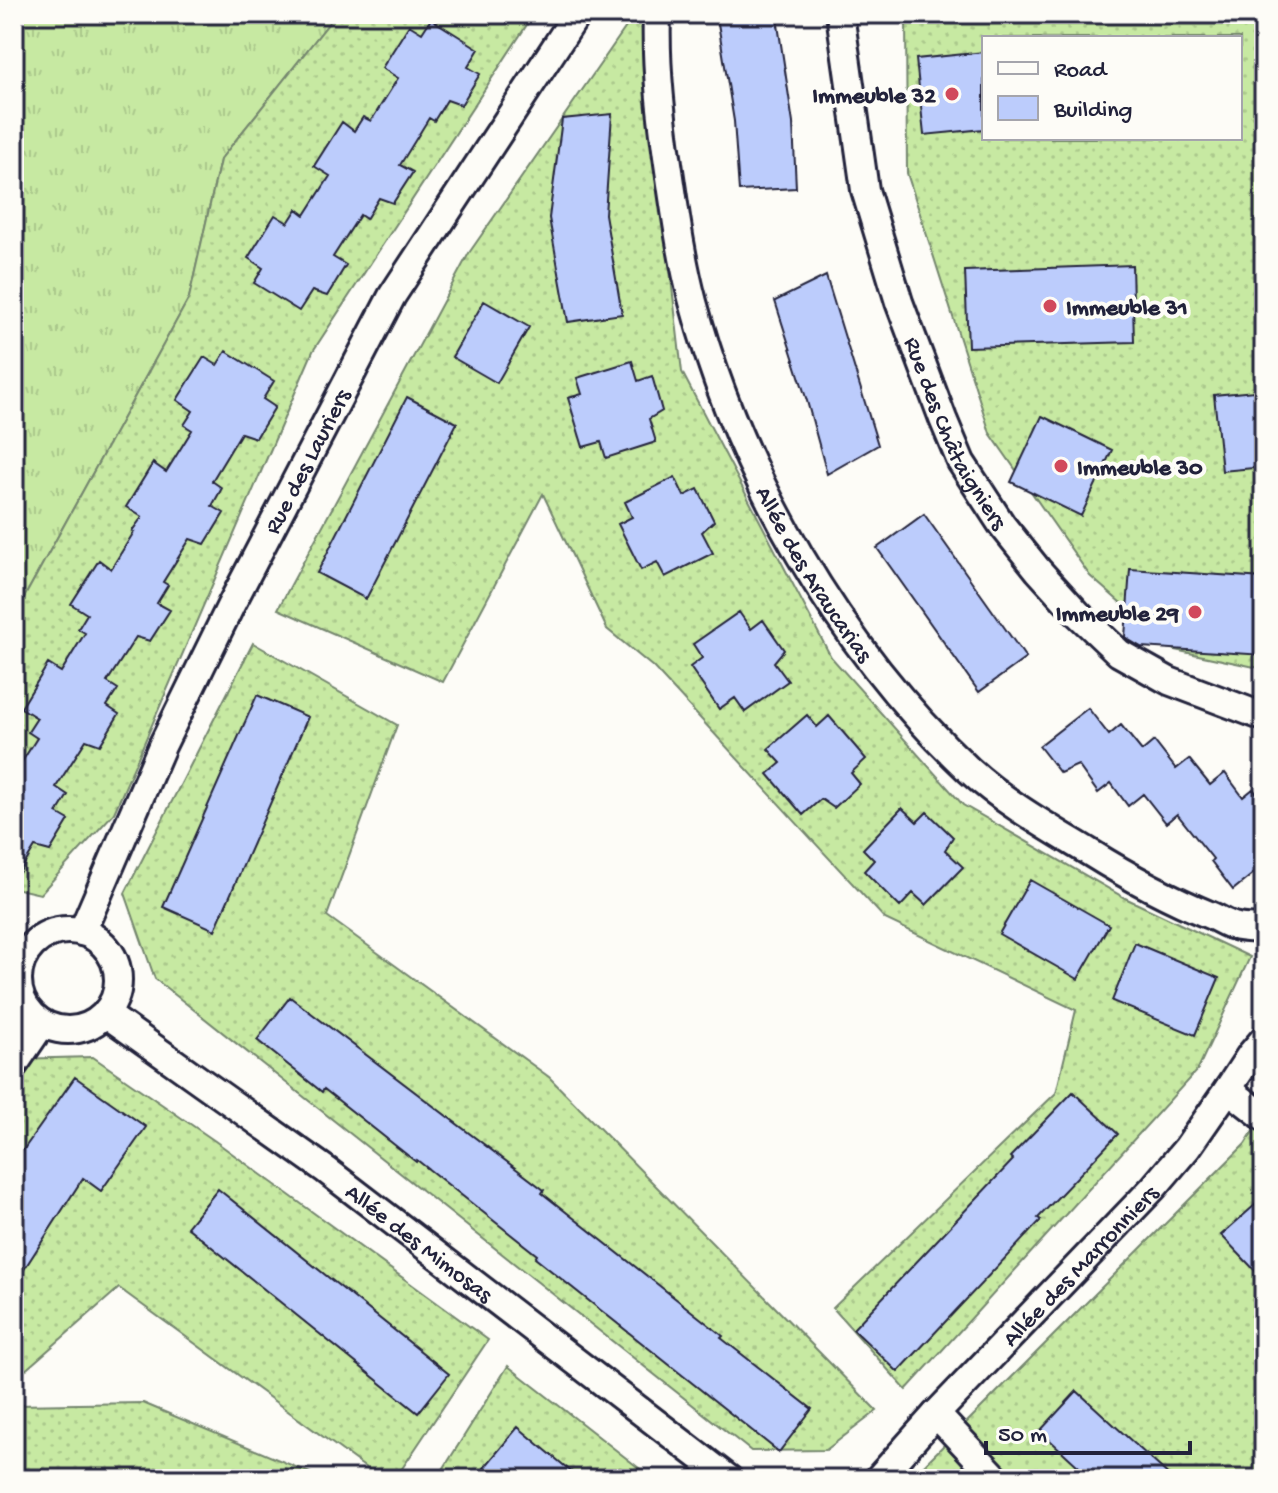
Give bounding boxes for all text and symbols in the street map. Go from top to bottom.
legend [982,36,1242,140]
text: Road [1054,57,1108,86]
place label: Immeuble 32 [812,83,936,112]
marker: Immeuble 32 [943,85,961,103]
text: Building [1053,97,1132,126]
place label: Immeuble 31 [1066,295,1188,324]
marker: Immeuble 31 [1041,297,1059,315]
street label: Rue des Châtaigniers [896,334,1013,537]
street label: Rue des Lauriers [259,384,360,540]
place label: Immeuble 30 [1077,455,1203,484]
marker: Immeuble 30 [1052,457,1070,475]
street label: Allée des Araucarias [747,483,878,670]
place label: Immeuble 29 [1056,601,1179,630]
marker: Immeuble 29 [1186,603,1204,621]
street label: Allée des Mimosas [338,1179,498,1311]
street label: Allée des Marronniers [997,1179,1167,1354]
scale bar [986,1405,1190,1455]
text: 50 m [998,1422,1047,1451]

